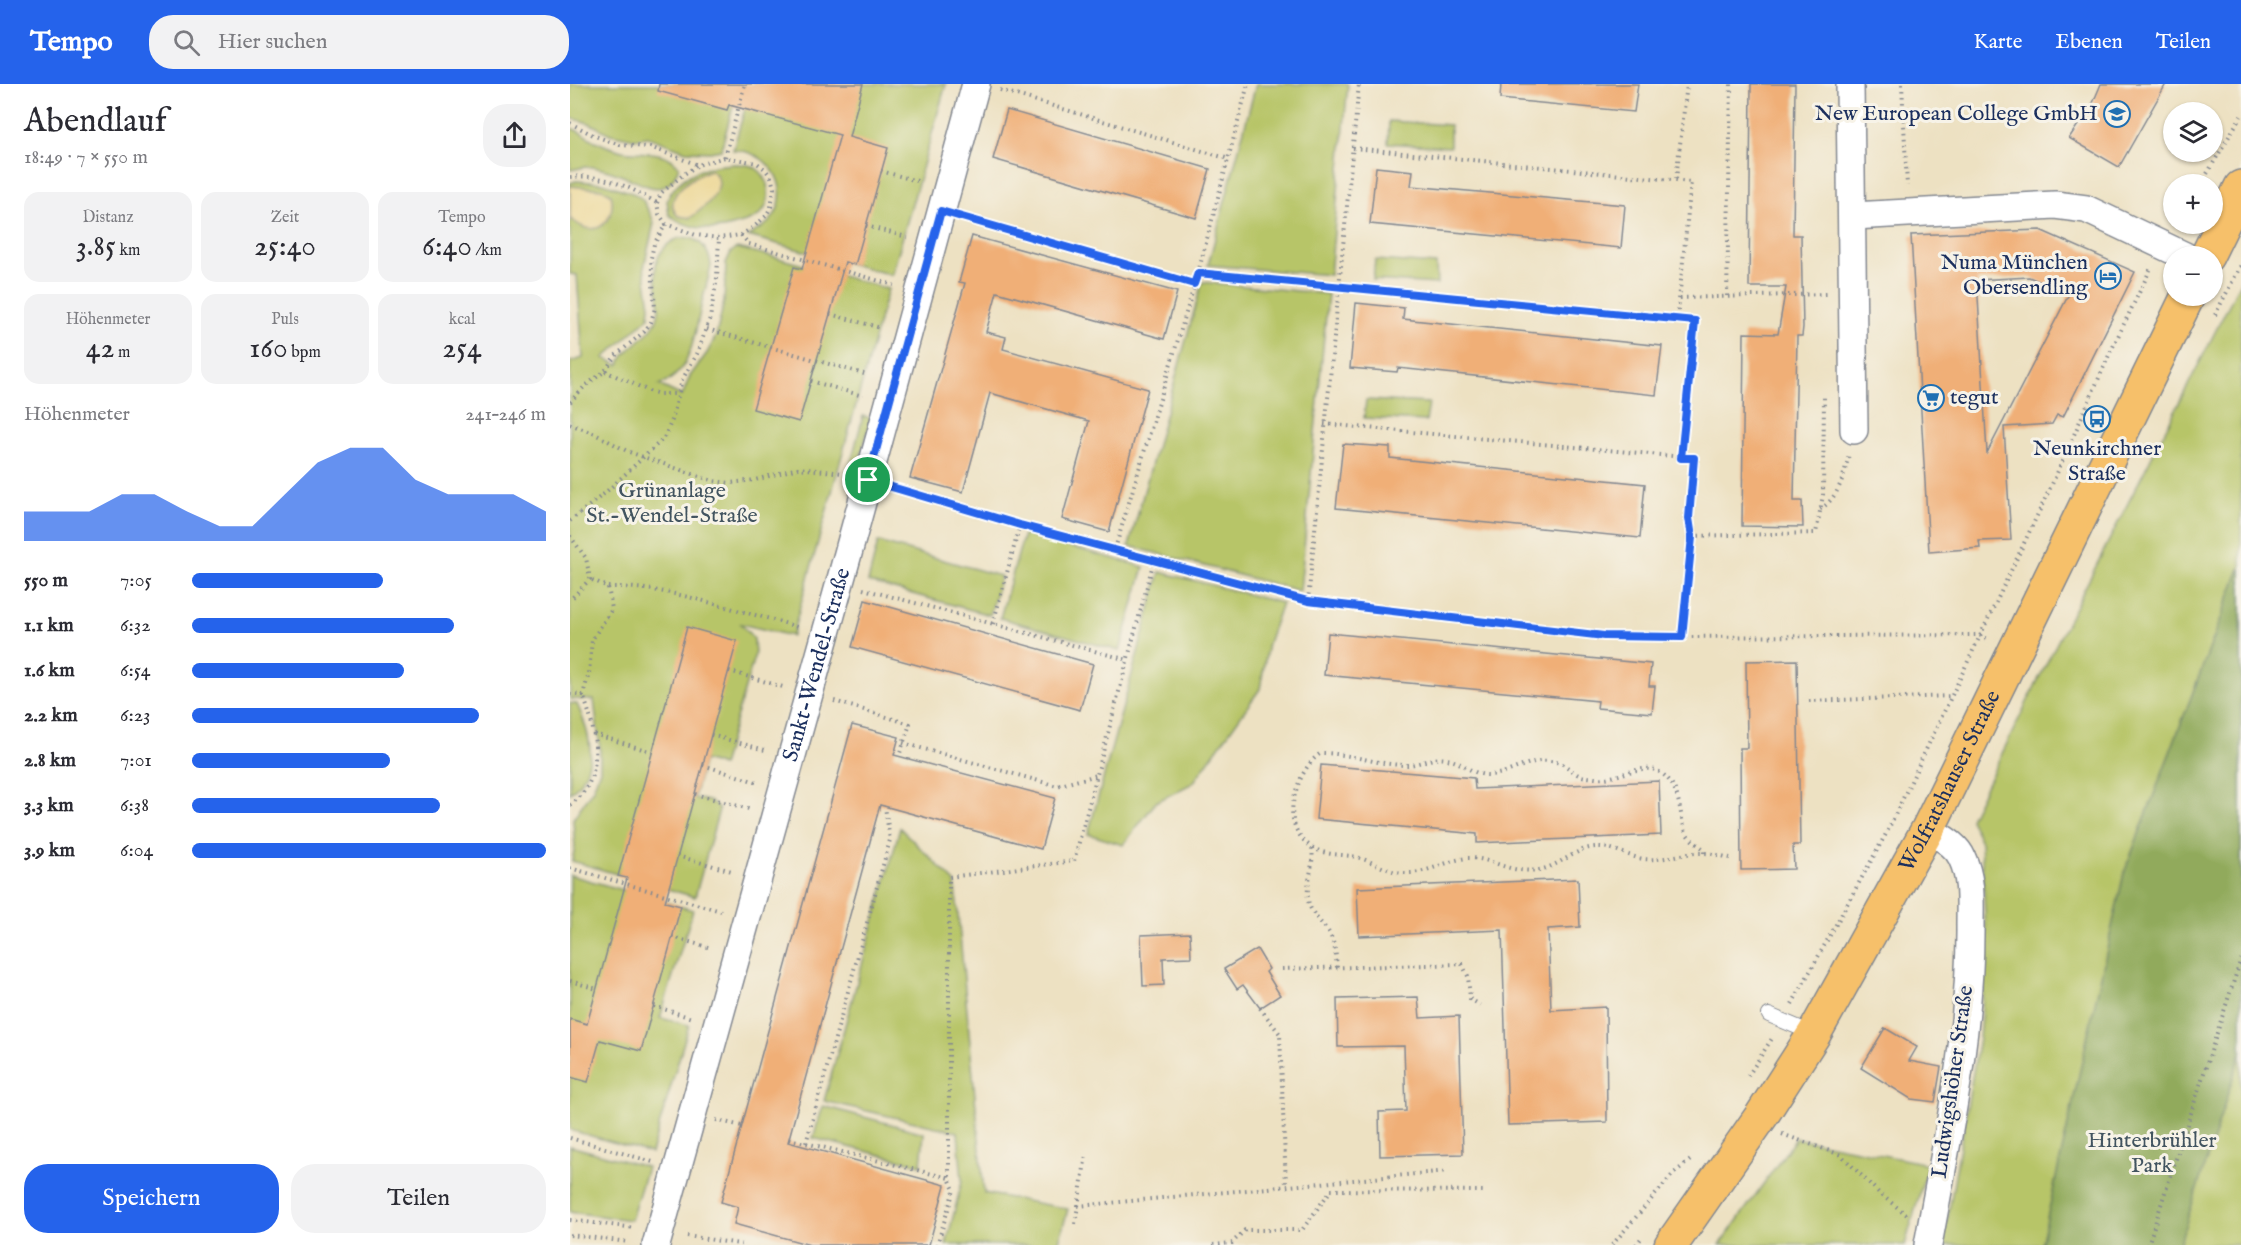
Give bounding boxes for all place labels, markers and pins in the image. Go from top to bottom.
school or university icon: New European College GmbH [2102,99,2132,129]
place label: New European College GmbH [1814,100,2098,128]
place label: Numa München Obersendling [1940,249,2089,302]
hotel icon: Numa München Obersendling [2093,261,2123,291]
supermarket icon: tegut [1916,383,1946,413]
place label: tegut [1950,384,1999,412]
bus stop icon: Neunkirchner Straße [2082,404,2112,434]
place label: Neunkirchner Straße [2033,435,2161,488]
pin [842,454,893,505]

